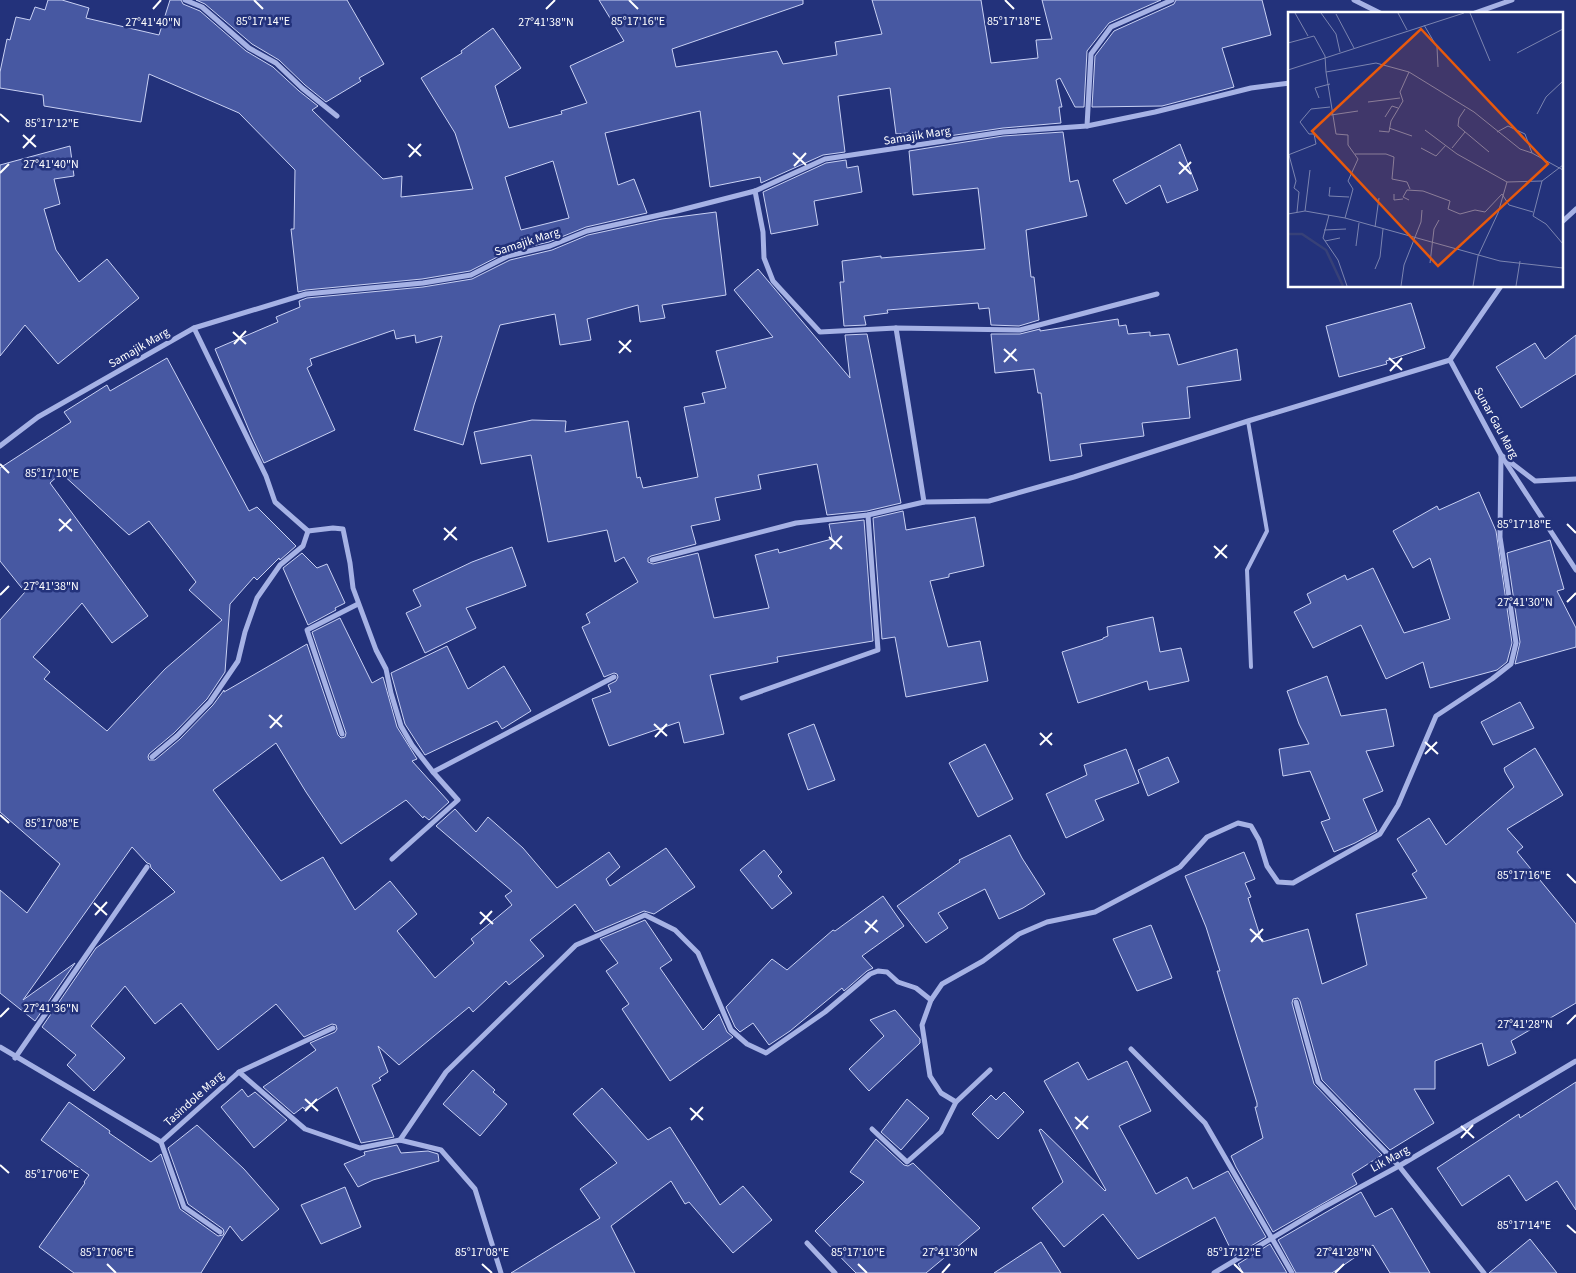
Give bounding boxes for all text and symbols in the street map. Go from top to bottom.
inset map [1288,12,1564,288]
text: 85°17'14"E [236,13,290,30]
text: 85°17'16"E [611,13,665,30]
text: 85°17'18"E [987,13,1041,30]
text: 27°41'40"N [125,14,181,31]
text: 27°41'38"N [518,14,574,31]
text: 85°17'12"E [25,115,79,132]
street label: Samajik Marg [882,122,952,150]
text: 27°41'40"N [23,156,79,173]
street label: Samajik Marg [492,223,562,261]
street label: Samajik Marg [105,324,173,372]
street label: Sunar Gau Marg [1469,384,1523,462]
text: 85°17'10"E [25,465,79,482]
text: 85°17'18"E [1497,516,1551,533]
text: 27°41'38"N [23,578,79,595]
text: 27°41'30"N [1497,594,1553,611]
text: 85°17'08"E [25,815,79,832]
text: 85°17'16"E [1497,867,1551,884]
text: 27°41'36"N [23,1000,79,1017]
text: 27°41'28"N [1497,1016,1553,1033]
street label: Tasindole Marg [160,1067,228,1131]
street label: Lik Marg [1368,1141,1412,1177]
text: 85°17'06"E [25,1166,79,1183]
text: 85°17'14"E [1497,1217,1551,1234]
text: 85°17'06"E [80,1244,134,1261]
text: 85°17'08"E [455,1244,509,1261]
text: 85°17'10"E [831,1244,885,1261]
text: 27°41'30"N [922,1244,978,1261]
text: 85°17'12"E [1207,1244,1261,1261]
text: 27°41'28"N [1316,1244,1372,1261]

